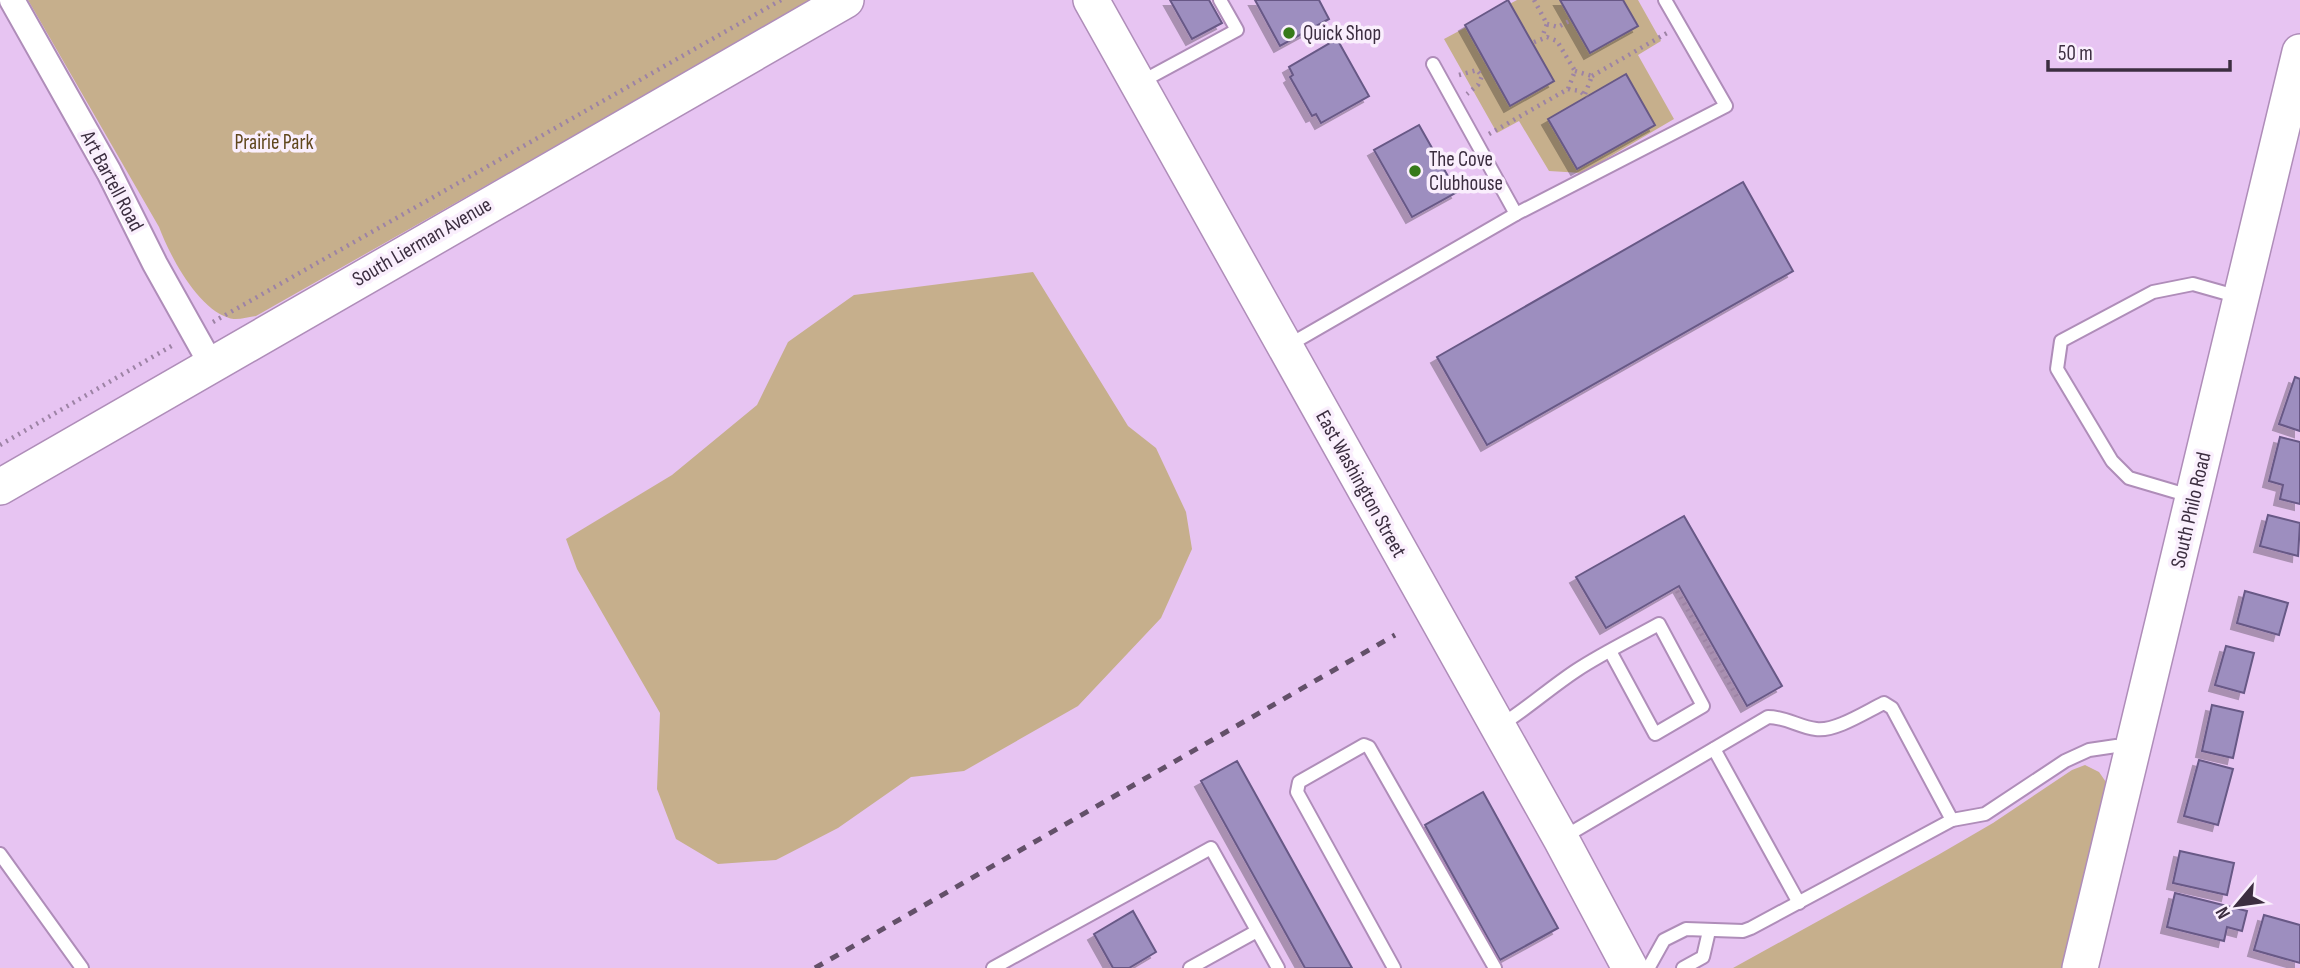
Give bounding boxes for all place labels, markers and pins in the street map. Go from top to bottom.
place label: Quick Shop [1303,21,1381,46]
marker: Quick Shop [1281,25,1297,41]
place label: The Cove Clubhouse [1429,147,1503,196]
marker: The Cove Clubhouse [1407,163,1423,179]

